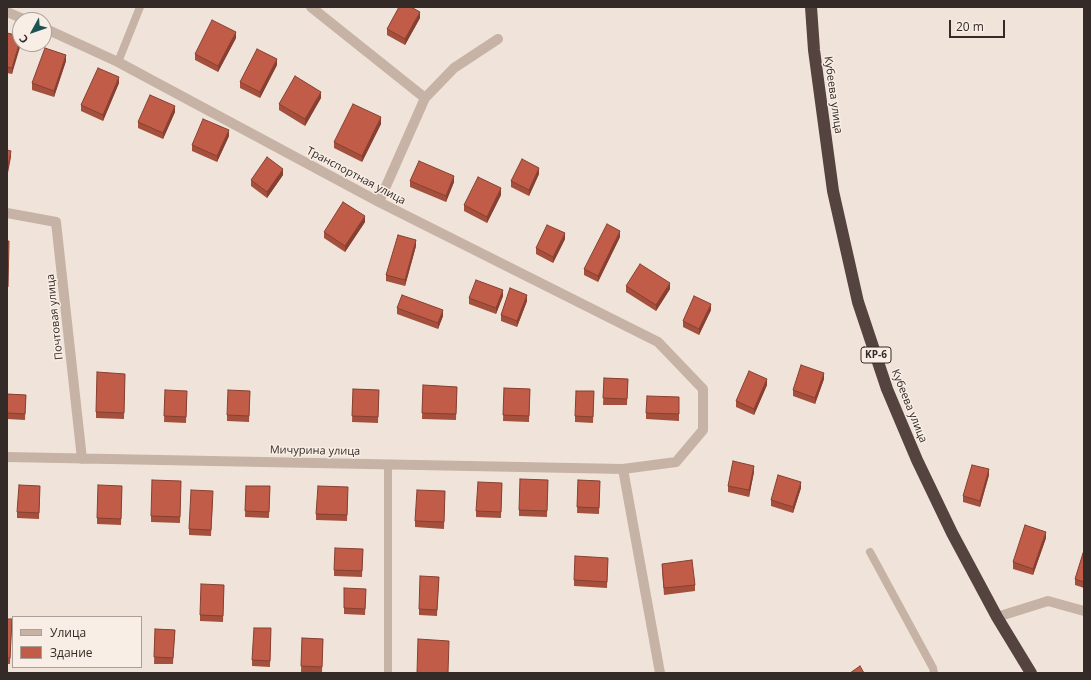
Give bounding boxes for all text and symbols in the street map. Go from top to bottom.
north arrow [12,12,52,52]
scale bar [951,12,1007,38]
text: 20 m [956,18,984,35]
text: С [15,32,31,47]
street label: Кубеева улица [821,55,845,135]
street label: Транспортная улица [304,144,408,208]
street label: Почтовая улица [44,273,66,361]
road number: KP-6 [861,347,891,363]
street label: Кубеева улица [888,367,930,445]
street label: Мичурина улица [270,444,360,458]
legend [12,616,142,668]
text: Улица [50,624,86,641]
text: Здание [50,644,93,661]

